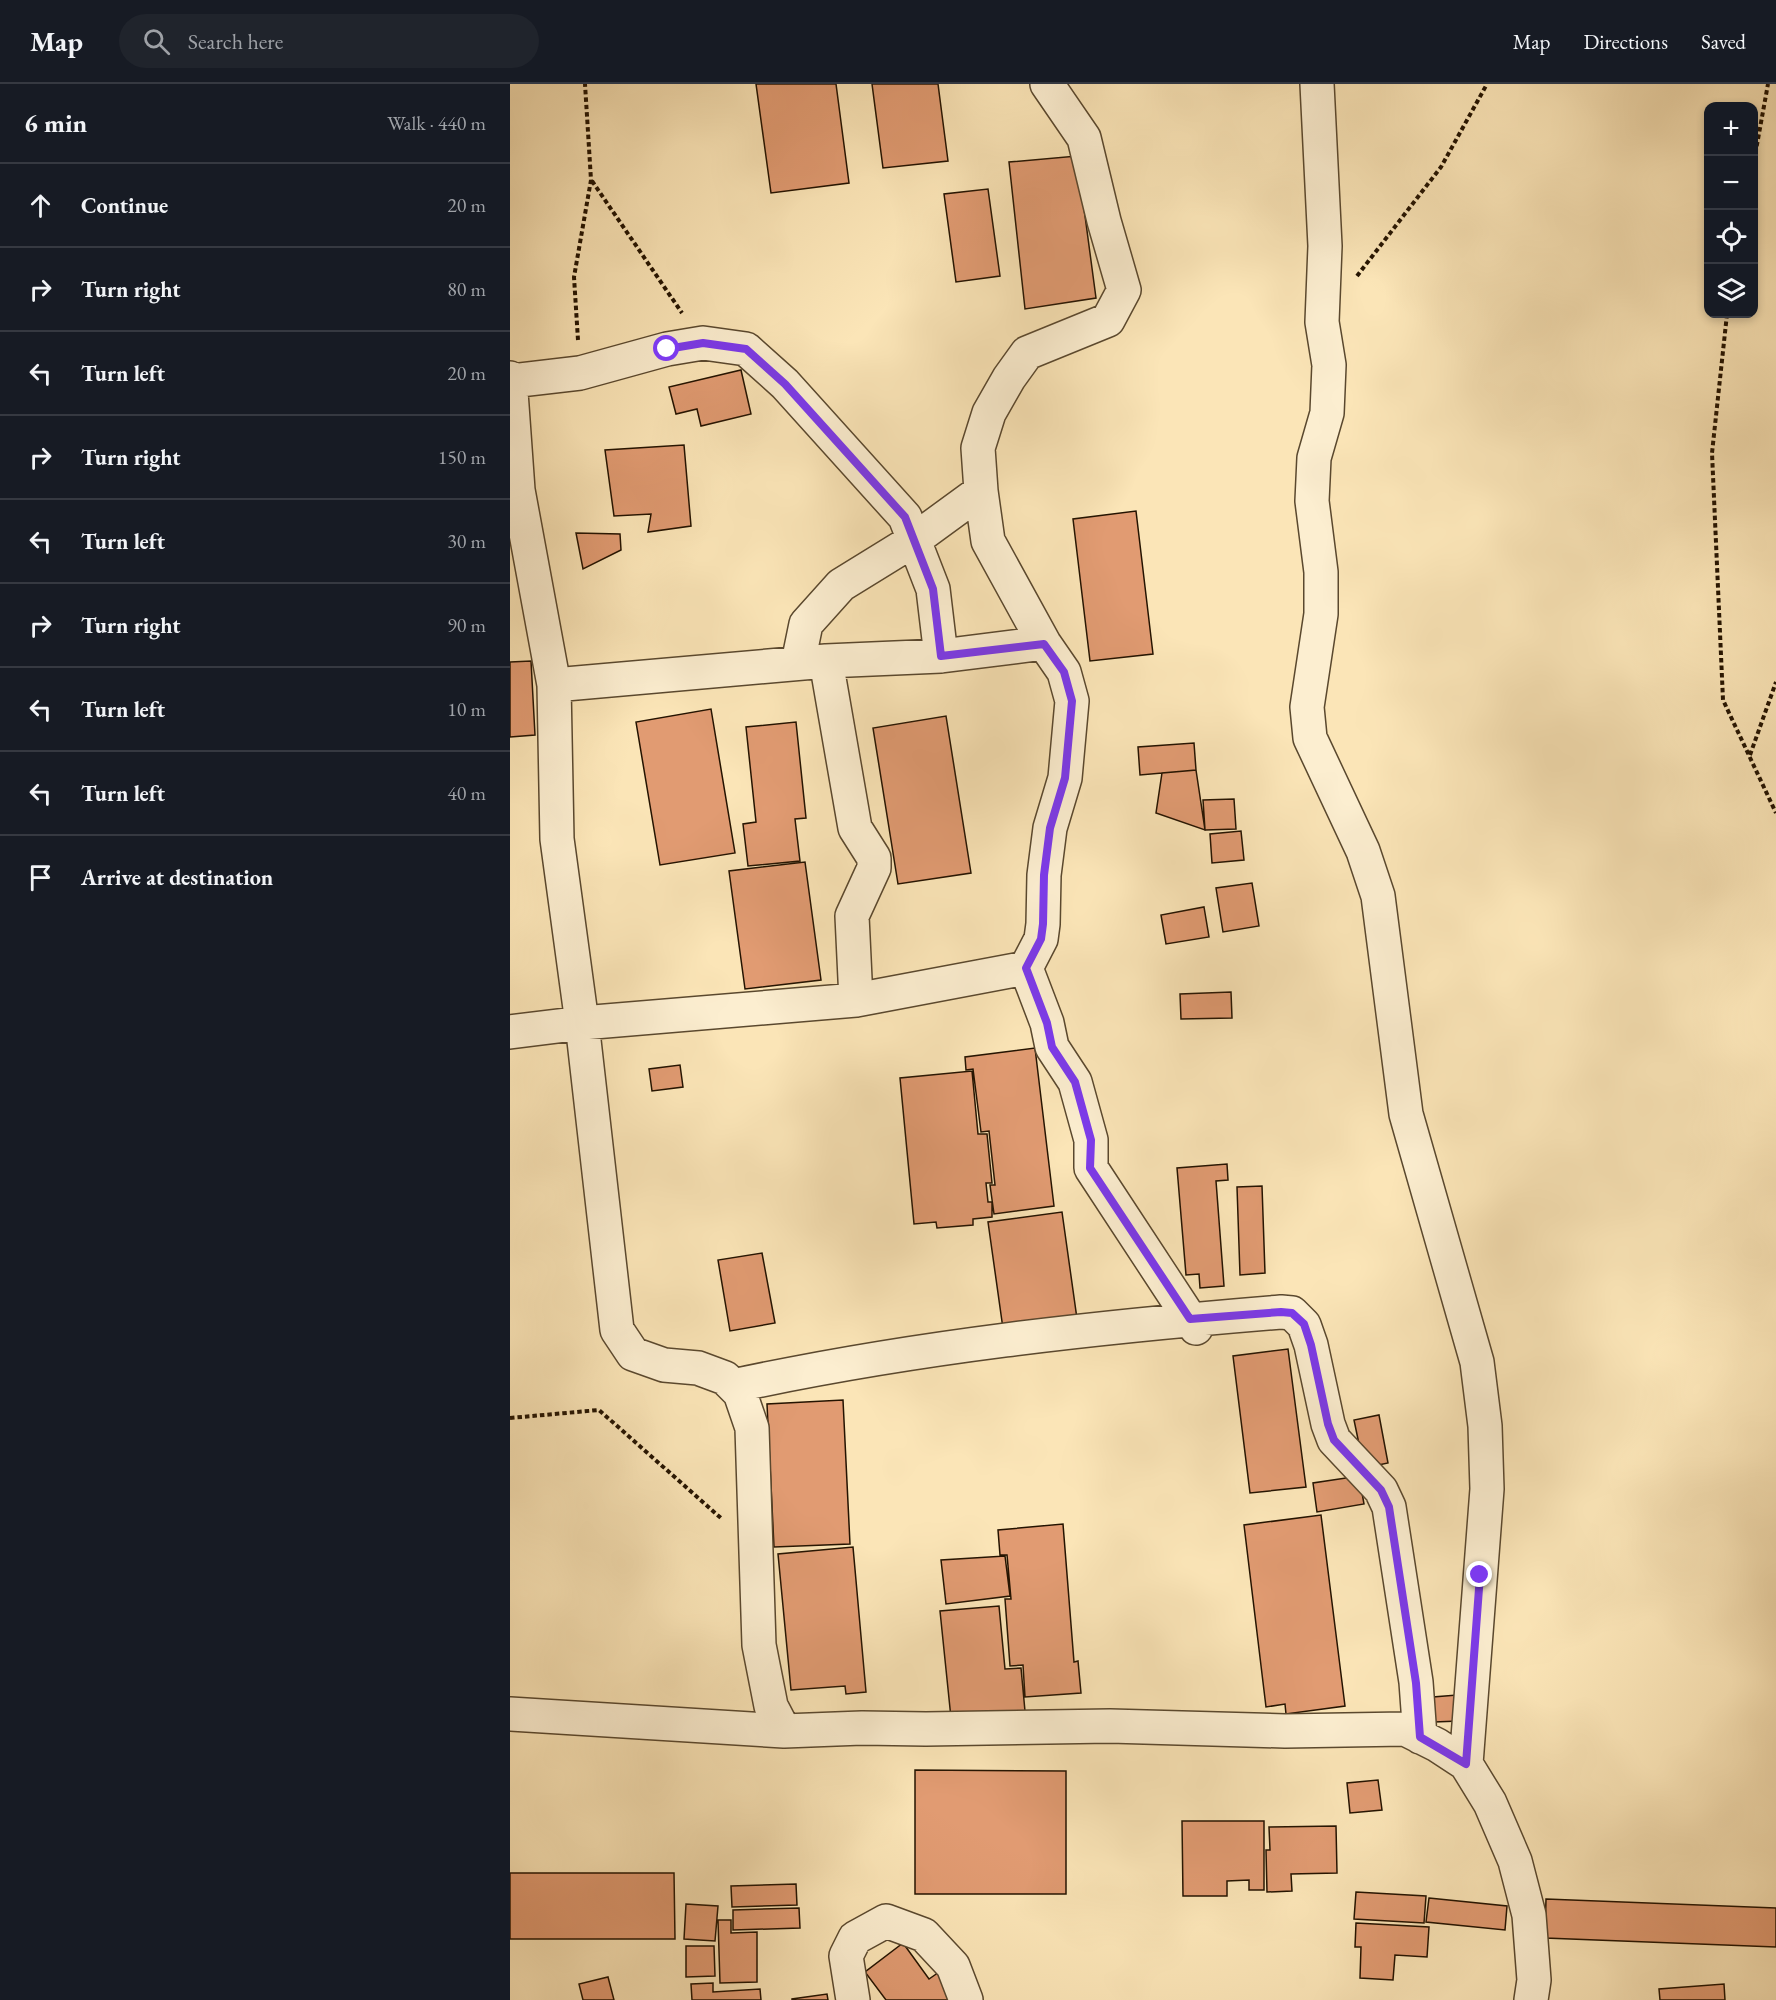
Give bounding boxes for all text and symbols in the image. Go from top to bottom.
search box [119,14,539,68]
text: Map [30,23,83,59]
icon: search [140,25,173,58]
text: Search here [188,27,283,56]
text: Map [1513,28,1550,55]
text: Directions [1583,28,1668,55]
text: Saved [1701,28,1746,55]
map controls [1704,102,1758,318]
button: + [1704,102,1758,156]
text: 6 min [24,106,87,140]
text: Walk · 440 m [387,110,486,136]
button: − [1704,156,1758,210]
icon: ahead [24,189,57,222]
text: Continue [81,191,168,220]
text: 20 m [447,192,486,218]
button: locate [1704,210,1758,264]
button: layers [1704,264,1758,318]
icon: right [24,273,57,306]
text: Turn right [81,275,180,304]
text: 80 m [447,276,486,302]
route start [653,335,679,361]
icon: left [24,357,57,390]
text: Turn left [81,359,165,388]
text: 20 m [447,360,486,386]
icon: right [24,441,57,474]
text: Turn right [81,443,180,472]
text: 150 m [438,444,486,470]
icon: left [24,525,57,558]
text: Turn left [81,527,165,556]
text: 30 m [447,528,486,554]
icon: right [24,609,57,642]
text: Turn right [81,611,180,640]
text: 90 m [447,612,486,638]
icon: left [24,693,57,726]
text: Turn left [81,695,165,724]
text: 10 m [447,696,486,722]
icon: left [24,777,57,810]
text: Turn left [81,779,165,808]
text: 40 m [447,780,486,806]
icon: arrive [24,861,57,894]
text: Arrive at destination [81,863,273,892]
route end [1466,1561,1492,1587]

